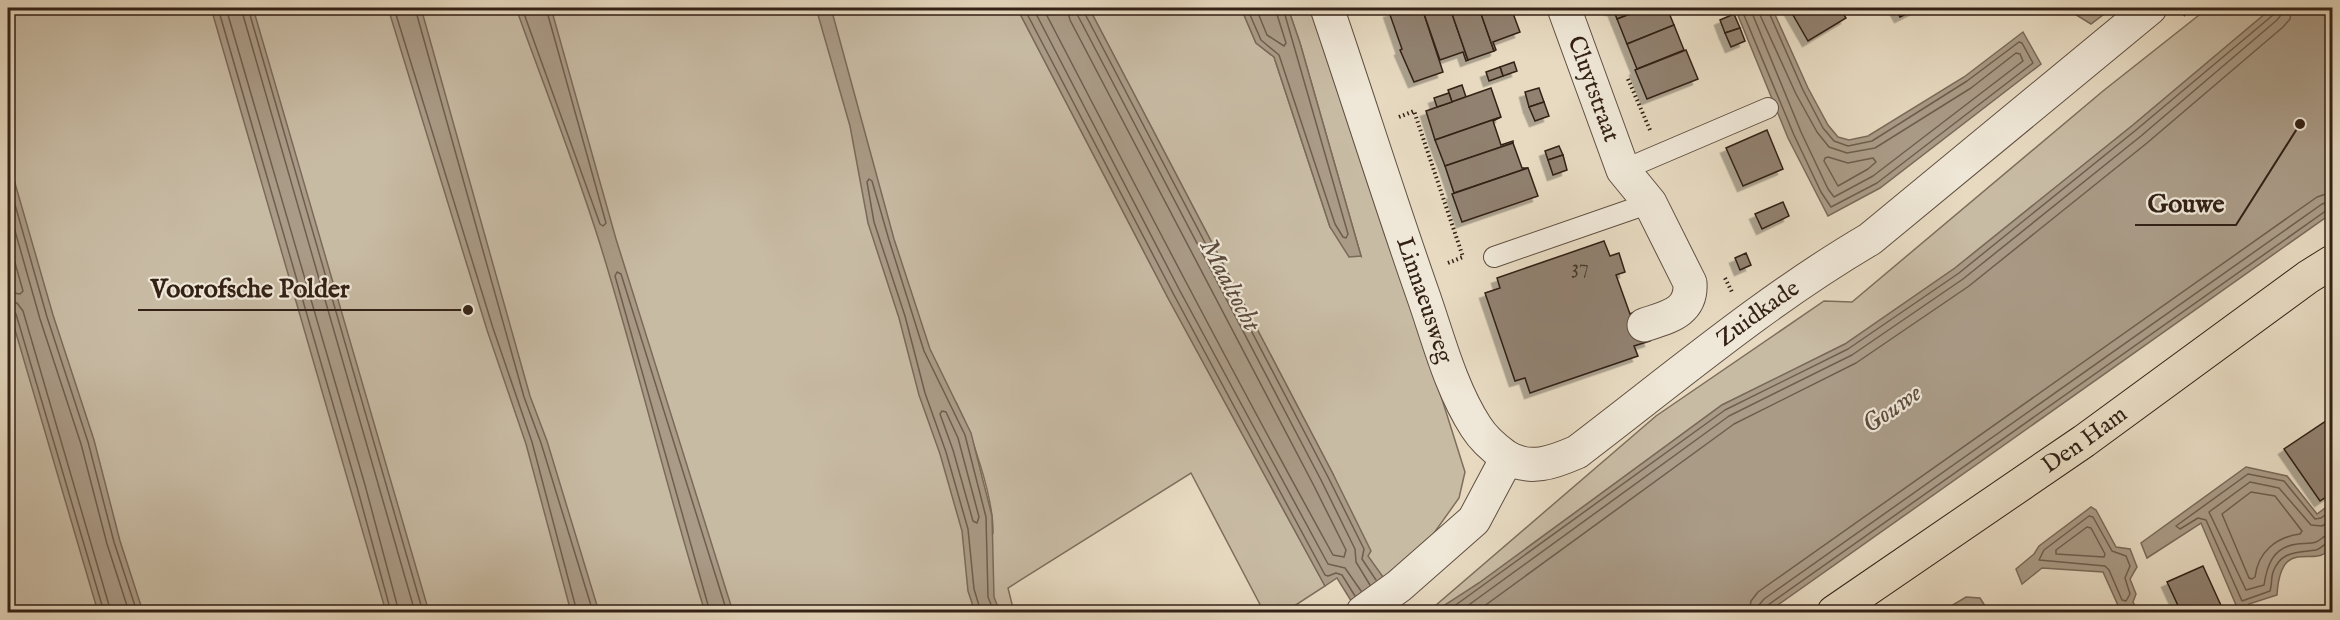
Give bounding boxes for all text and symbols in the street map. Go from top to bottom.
street label: Cluytstraat [1560,32,1627,146]
callout: Gouwe [2135,181,2236,225]
text: Gouwe [2148,188,2225,221]
water label: Maaltocht [1192,233,1269,339]
street label: Linnaeusweg [1389,233,1460,368]
house number: 37 [1571,254,1589,281]
callout: Voorofsche Polder [138,266,361,310]
text: Voorofsche Polder [150,273,350,306]
street label: Zuidkade [1710,273,1806,354]
water label: Gouwe [1856,377,1928,441]
street label: Den Ham [2036,399,2134,481]

